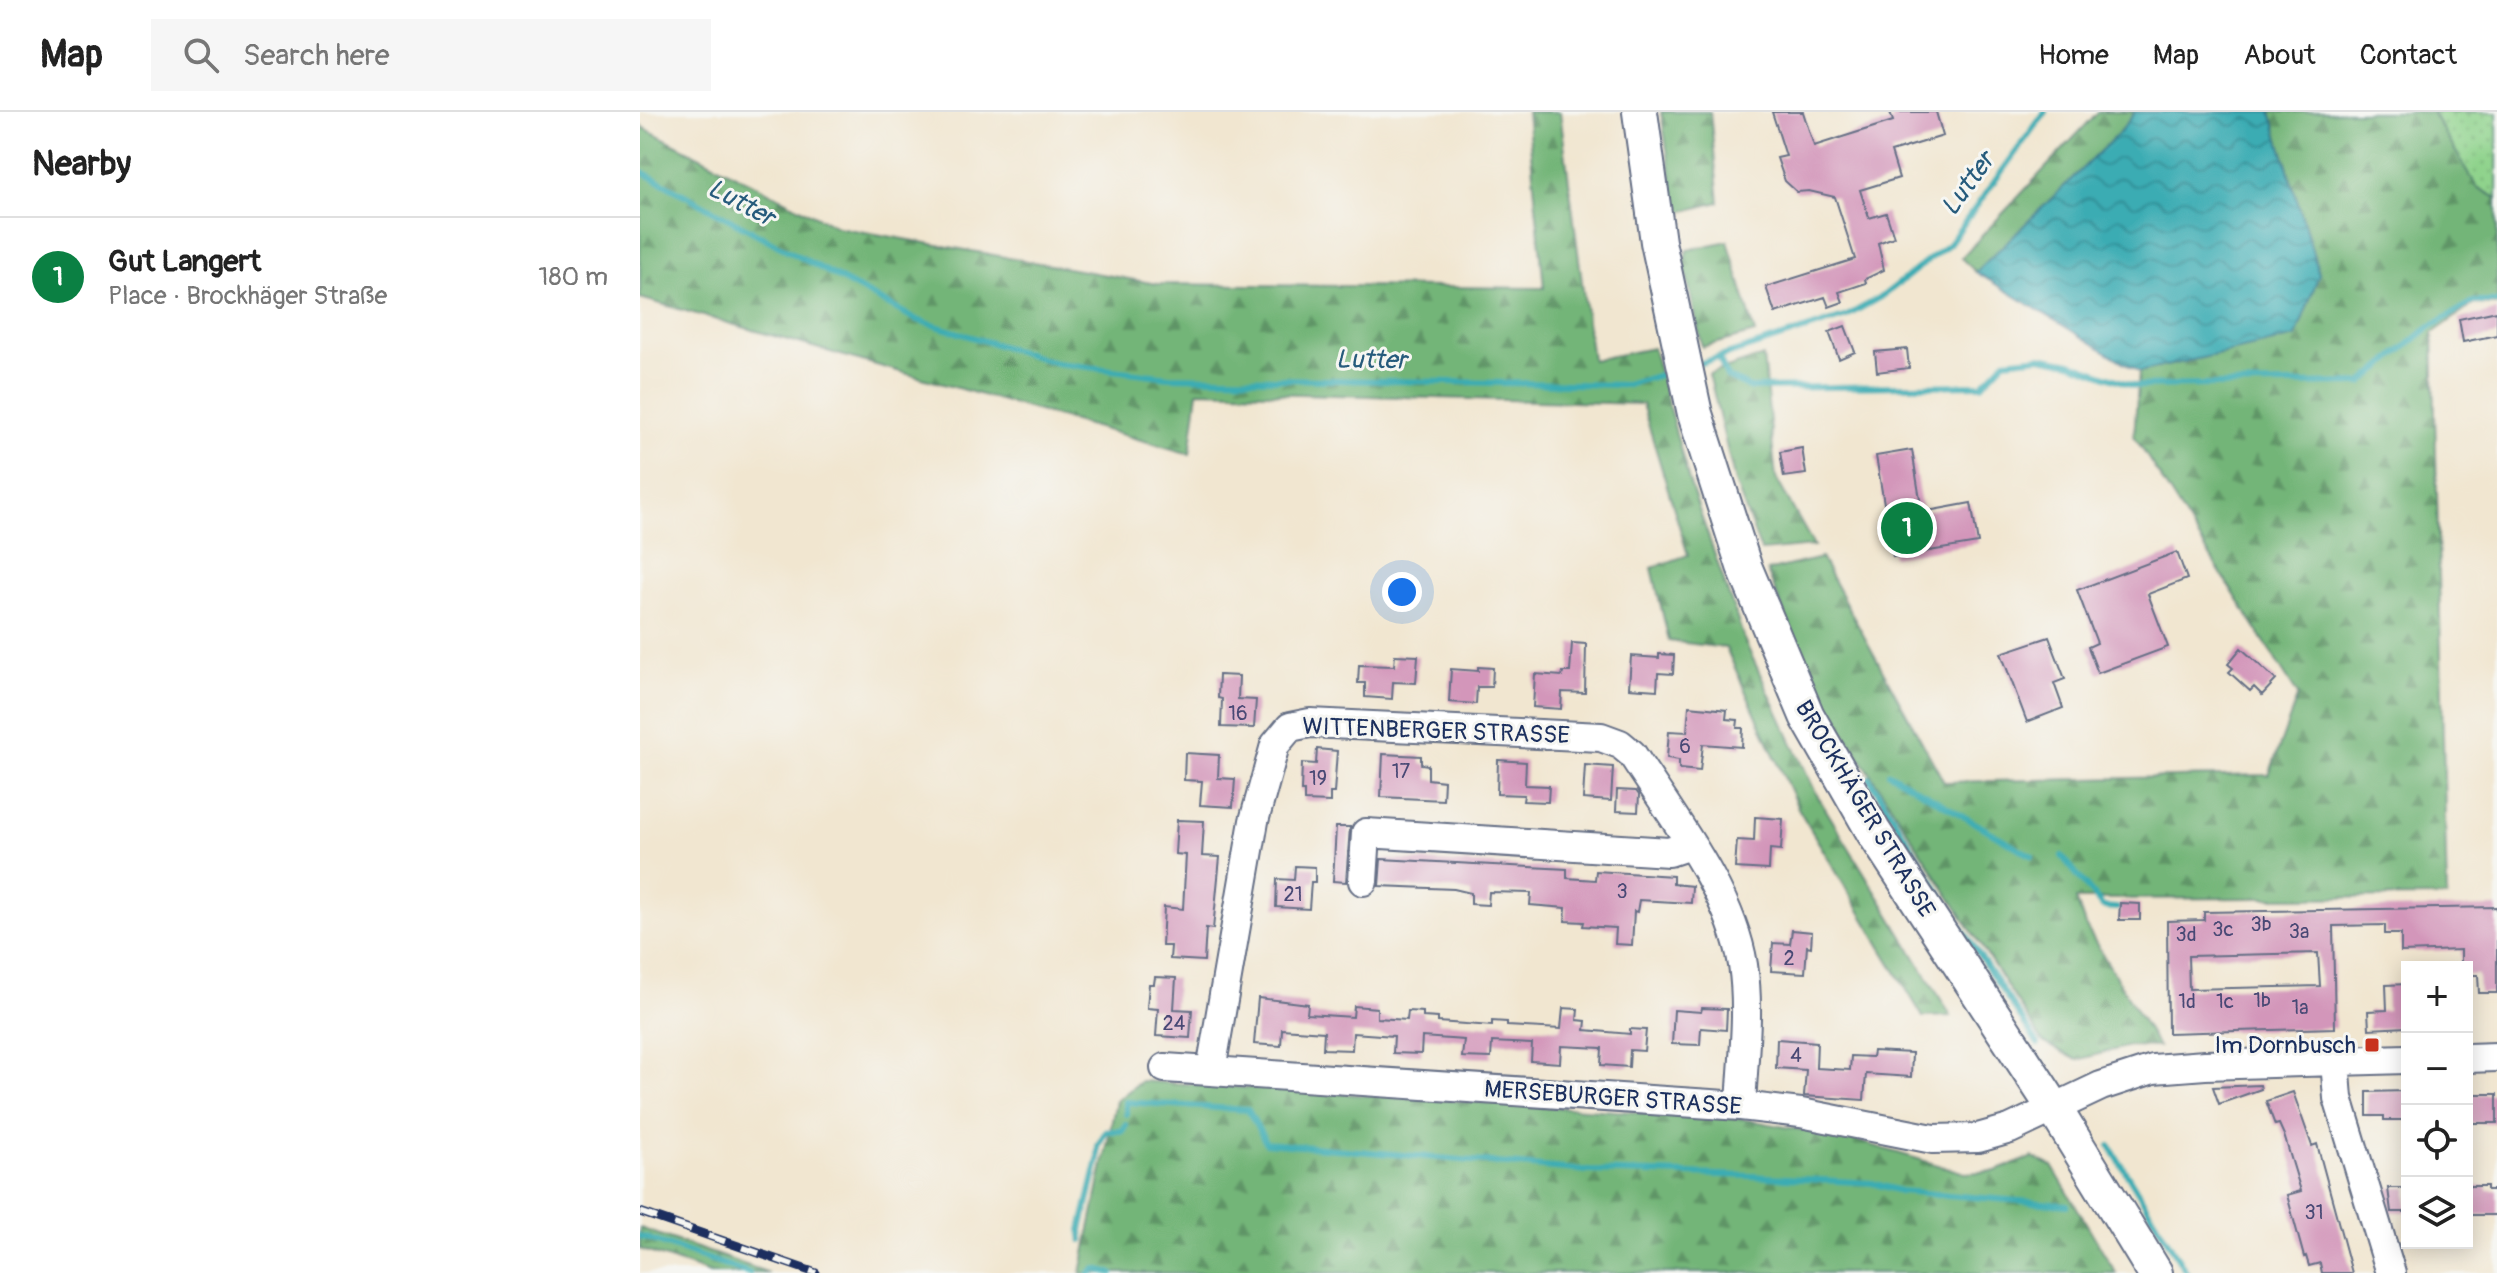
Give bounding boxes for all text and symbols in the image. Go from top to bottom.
search box [151,19,711,91]
text: Map [40,31,103,79]
icon: search [179,33,223,77]
text: Search here [243,37,390,74]
text: Home [2038,38,2109,73]
text: Map [2153,38,2199,73]
text: About [2243,38,2316,73]
text: Contact [2360,38,2457,73]
text: Nearby [32,143,131,186]
water label: Lutter [1934,143,2004,222]
water label: Lutter [702,172,783,235]
text: Gut Langert [108,243,261,280]
text: 1 [53,261,63,293]
text: 180 m [538,261,608,293]
text: Place · Brockhäger Straße [108,280,387,312]
water label: Lutter [1335,343,1410,377]
pin: 1 [1881,498,1933,558]
your location [1382,572,1422,612]
street label: BROCKHÄGER STRASSE [1789,695,1941,923]
house number: 16 [1228,701,1248,726]
street label: WITTENBERGER STRASSE [1302,712,1570,750]
house number: 6 [1679,734,1691,759]
house number: 17 [1392,759,1411,784]
house number: 19 [1309,766,1327,791]
house number: 3 [1616,879,1628,904]
house number: 21 [1284,882,1303,907]
house number: 3b [2251,912,2271,937]
house number: 3c [2212,917,2234,942]
house number: 3a [2289,919,2309,944]
house number: 3d [2176,922,2196,947]
house number: 2 [1783,946,1795,971]
map controls [2401,961,2473,1249]
button: + [2401,961,2473,1033]
house number: 1b [2253,988,2271,1013]
house number: 1d [2178,989,2196,1014]
house number: 1c [2216,989,2234,1014]
house number: 1a [2291,995,2309,1020]
house number: 24 [1163,1011,1186,1036]
place label: Im Dornbusch [2215,1031,2356,1060]
button: − [2401,1033,2473,1105]
marker: Im Dornbusch [2363,1036,2381,1054]
house number: 4 [1790,1043,1802,1068]
street label: MERSEBURGER STRASSE [1483,1075,1743,1121]
button: locate [2401,1105,2473,1177]
button: layers [2401,1177,2473,1249]
house number: 31 [2305,1200,2323,1225]

